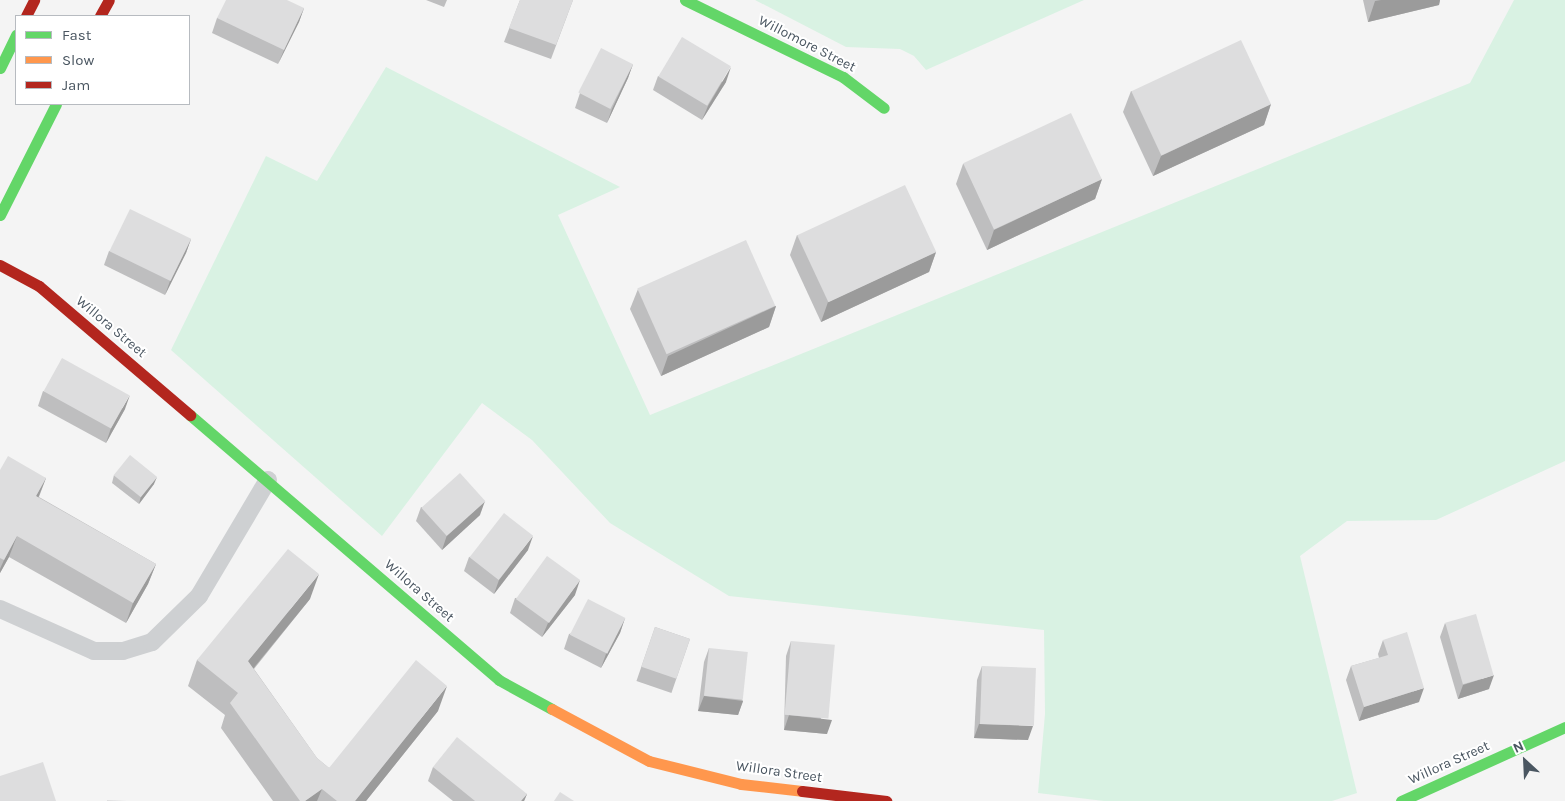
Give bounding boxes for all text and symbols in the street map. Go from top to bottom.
street label: Willomore Street [756,12,858,76]
legend [15,15,190,105]
text: Fast [62,26,91,44]
text: Slow [62,51,94,69]
text: Jam [62,76,90,94]
street label: Willora Street [72,293,150,361]
street label: Willora Street [381,556,457,626]
north arrow [1500,736,1550,786]
text: N [1510,737,1527,757]
street label: Willora Street [1406,738,1492,788]
street label: Willora Street [735,758,823,786]

